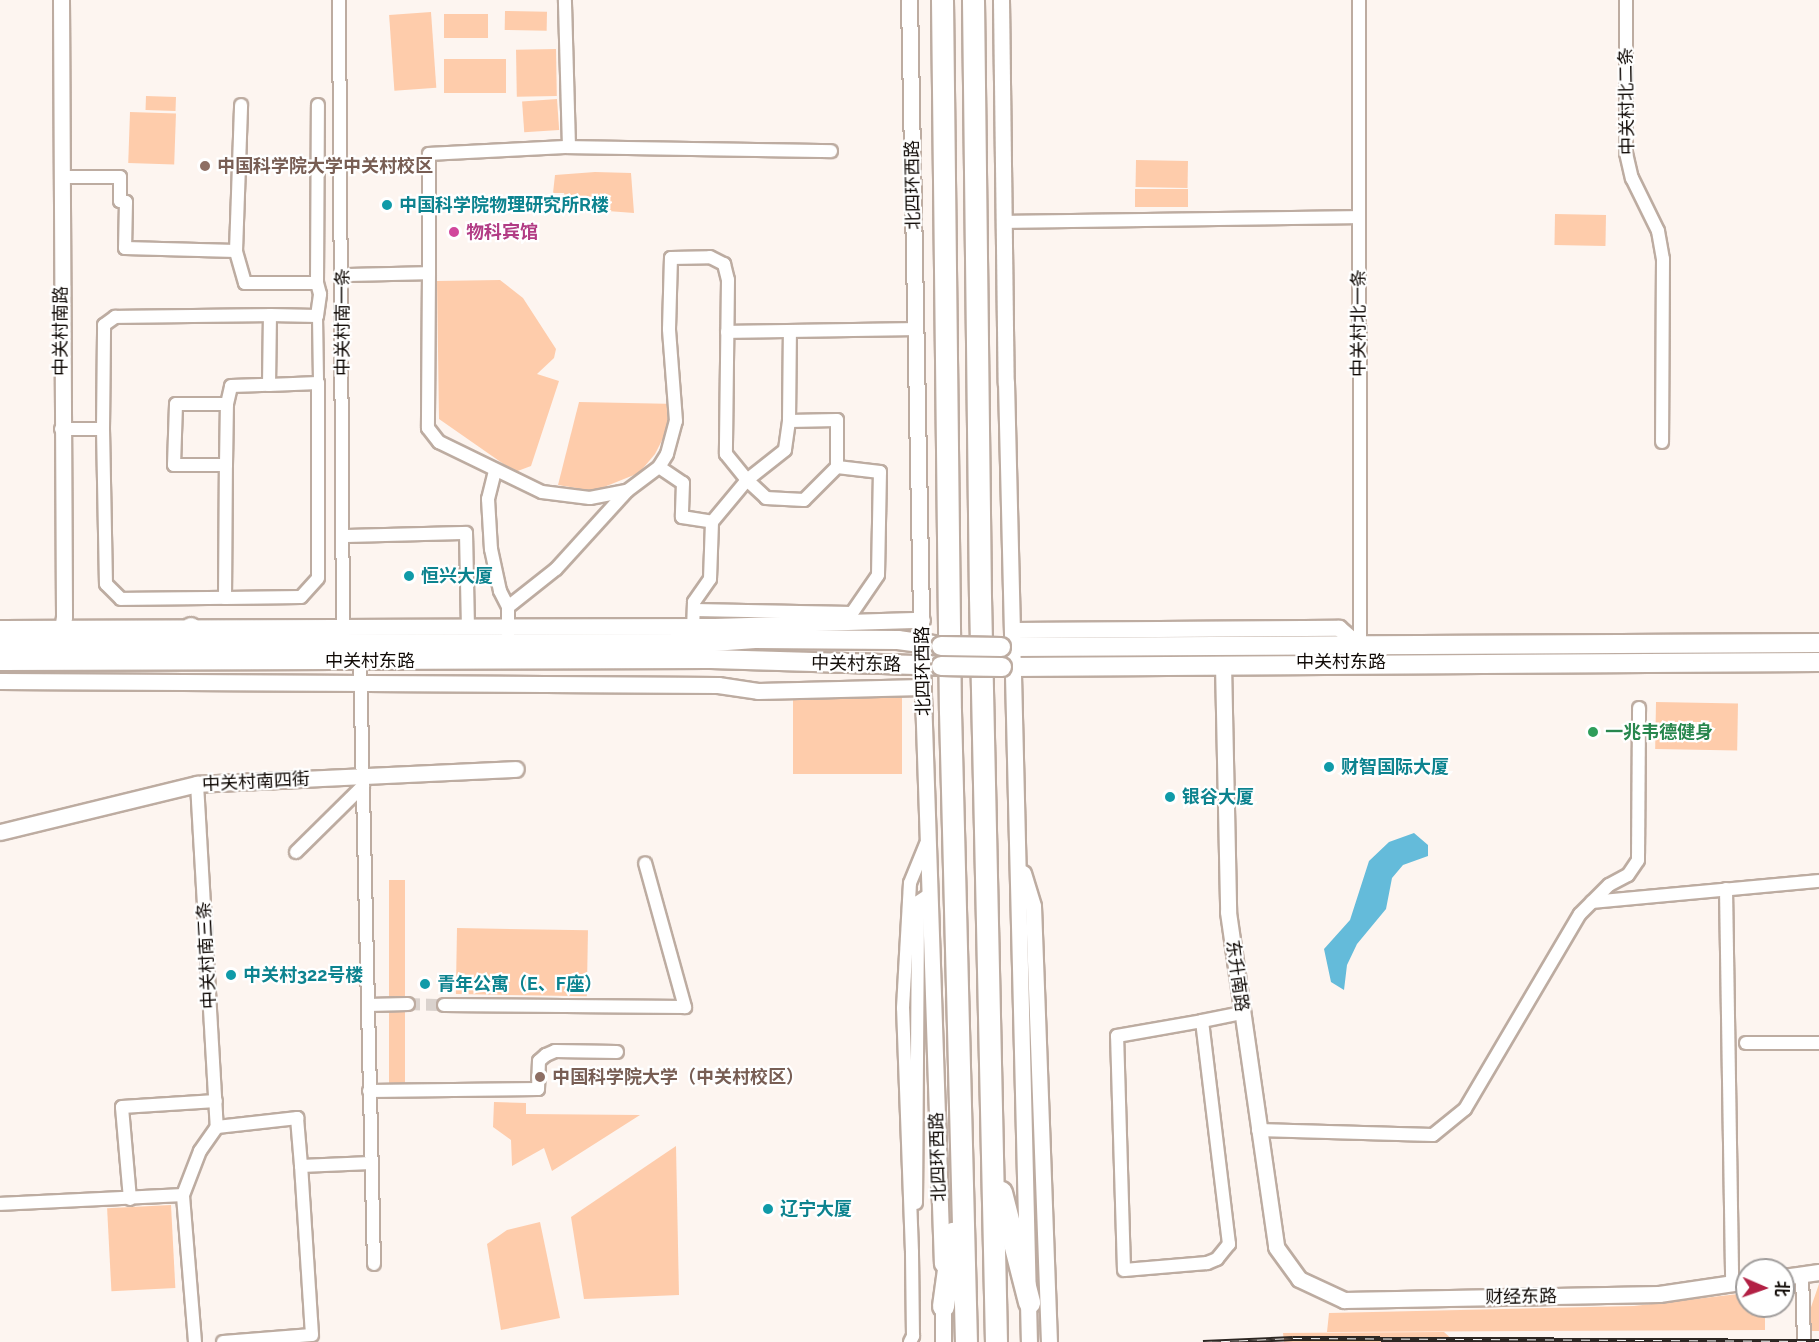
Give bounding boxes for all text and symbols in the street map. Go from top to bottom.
street label: 中关村北二条 [1615,47,1639,155]
street label: 北四环西路 [901,140,925,230]
place label: 中国科学院大学中关村校区 [217,155,433,177]
marker: 中国科学院大学中关村校区 [198,159,212,173]
place label: 中国科学院物理研究所R楼 [399,194,609,216]
marker: 中国科学院物理研究所R楼 [380,198,394,212]
place label: 物科宾馆 [466,221,538,243]
marker: 物科宾馆 [447,225,461,239]
street label: 中关村南一条 [332,268,354,376]
street label: 中关村北一条 [1348,269,1370,377]
street label: 中关村南路 [50,286,72,376]
place label: 恒兴大厦 [421,565,493,587]
marker: 恒兴大厦 [402,569,416,583]
street label: 北四环西路 [911,626,935,716]
street label: 中关村东路 [325,650,415,672]
street label: 中关村东路 [1296,651,1386,673]
street label: 中关村东路 [811,652,901,676]
place label: 一兆韦德健身 [1605,721,1713,743]
marker: 一兆韦德健身 [1586,725,1600,739]
place label: 财智国际大厦 [1341,756,1449,778]
marker: 财智国际大厦 [1322,760,1336,774]
street label: 中关村南四街 [202,768,310,796]
place label: 银谷大厦 [1182,786,1254,808]
marker: 银谷大厦 [1163,790,1177,804]
street label: 中关村南三条 [193,901,221,1009]
street label: 东升南路 [1221,939,1253,1013]
place label: 中关村322号楼 [243,964,363,986]
marker: 中关村322号楼 [224,968,238,982]
place label: 青年公寓（E、F座） [437,973,602,995]
marker: 青年公寓（E、F座） [418,977,432,991]
place label: 中国科学院大学（中关村校区） [552,1066,804,1088]
marker: 中国科学院大学（中关村校区） [533,1070,547,1084]
street label: 北四环西路 [926,1112,950,1202]
place label: 辽宁大厦 [780,1198,852,1220]
marker: 辽宁大厦 [761,1202,775,1216]
north arrow [1735,1258,1795,1318]
text: 北 [1772,1280,1791,1297]
street label: 财经东路 [1485,1286,1557,1308]

